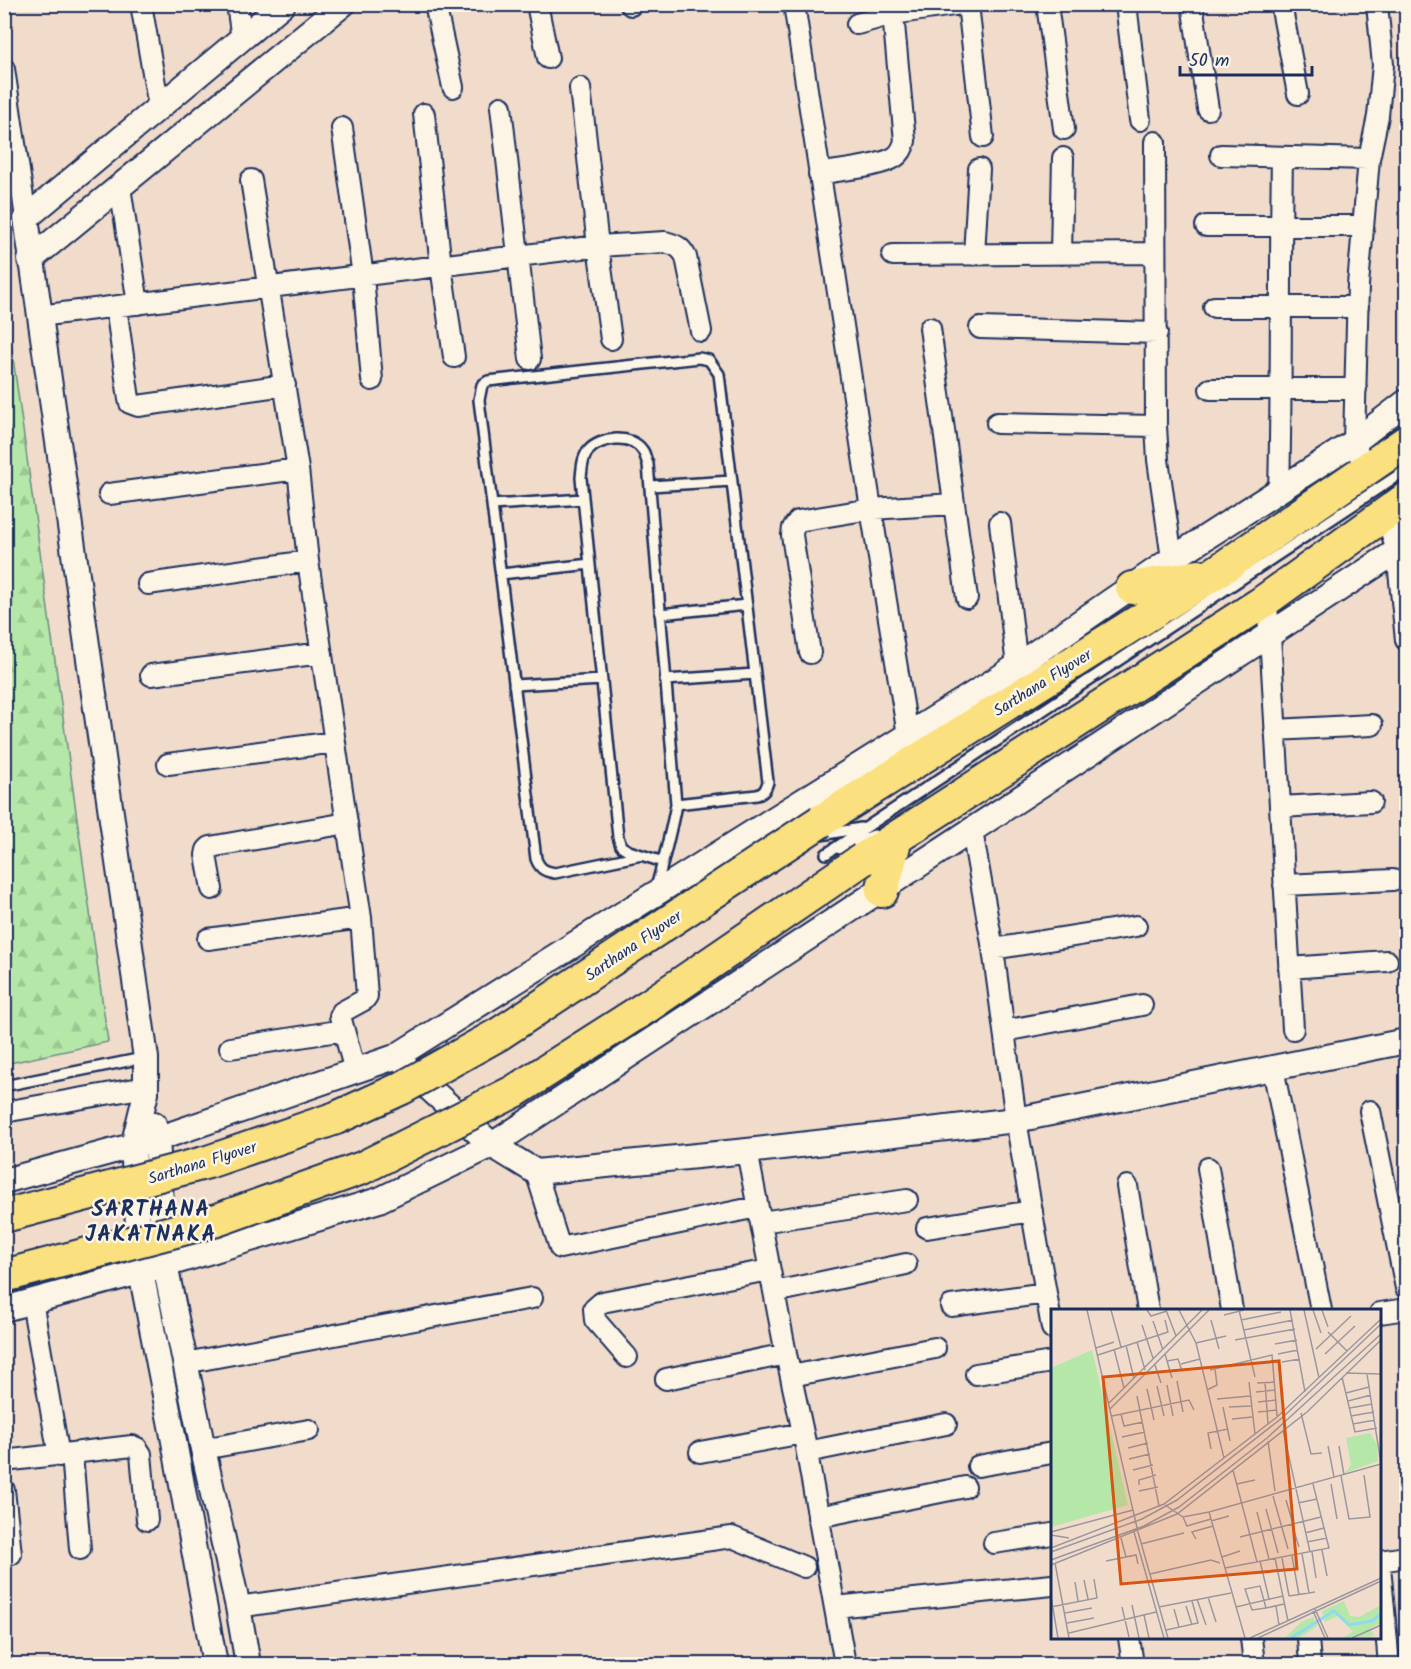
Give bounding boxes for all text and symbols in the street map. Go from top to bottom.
scale bar [1180,39,1312,77]
text: 50 m [1189,47,1229,76]
street label: Sarthana Flyover [989,642,1098,724]
street label: Sarthana Flyover [580,904,689,988]
street label: Sarthana Flyover [145,1135,261,1192]
district label: SARTHANA JAKATNAKA [85,1193,217,1253]
inset map [1051,1309,1381,1639]

